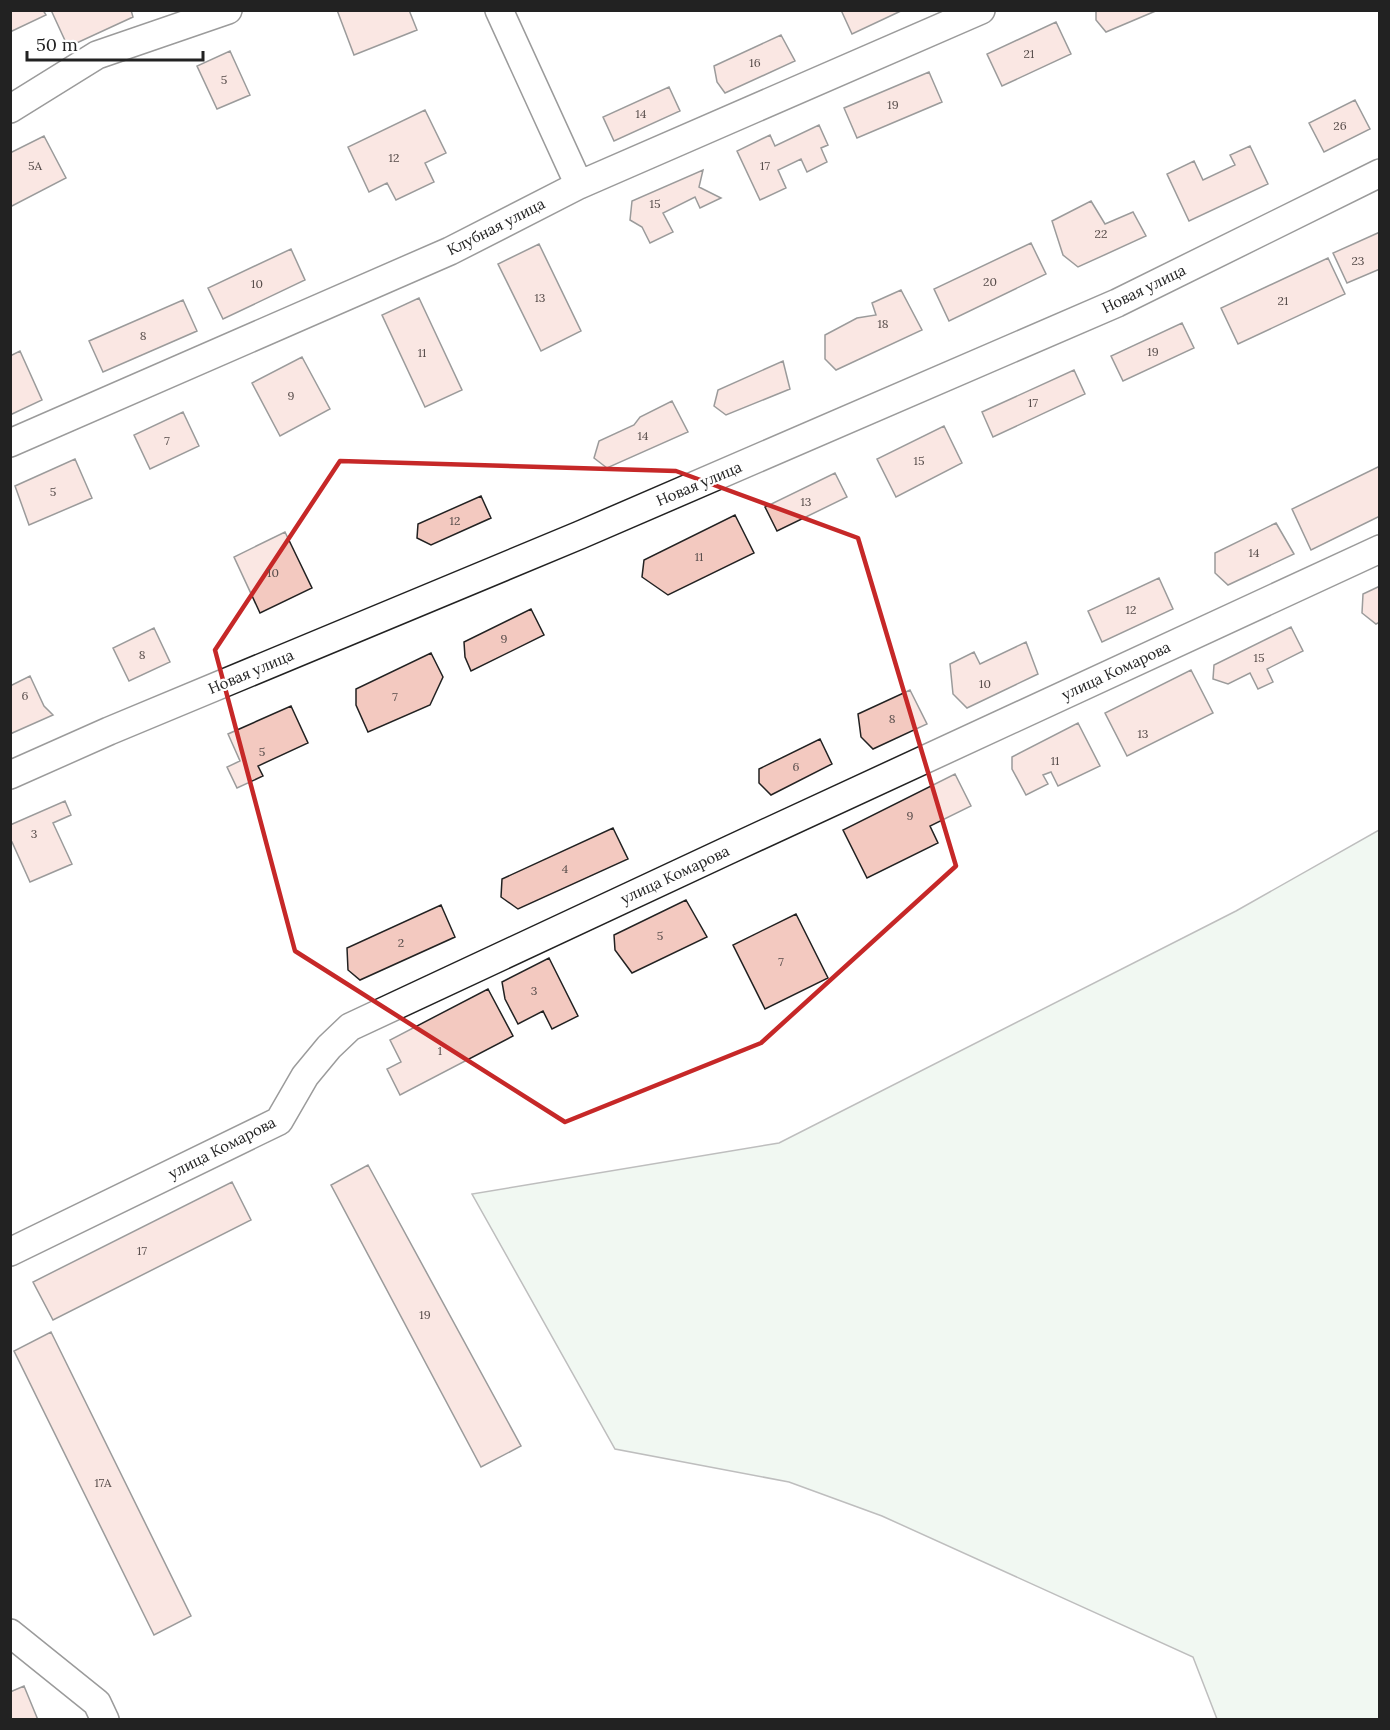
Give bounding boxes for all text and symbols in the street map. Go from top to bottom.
scale bar [27,24,202,62]
text: 50 m [36,33,78,56]
house number: 21 [1024,46,1034,61]
house number: 16 [749,55,761,70]
house number: 5 [221,72,227,87]
house number: 19 [887,97,899,112]
house number: 14 [636,106,647,121]
house number: 26 [1333,118,1347,133]
house number: 12 [389,150,399,165]
house number: 5А [28,158,43,173]
house number: 17 [760,158,770,173]
street label: Клубная улица [444,194,548,259]
house number: 15 [650,196,660,211]
house number: 22 [1095,226,1107,241]
house number: 23 [1352,253,1365,268]
street label: Новая улица [1099,260,1189,317]
house number: 20 [983,274,997,289]
house number: 10 [251,276,263,291]
house number: 13 [534,290,546,305]
house number: 21 [1278,293,1288,308]
house number: 18 [877,316,889,331]
house number: 8 [140,328,147,343]
house number: 19 [1147,344,1159,359]
house number: 11 [418,345,426,360]
house number: 9 [288,388,295,403]
house number: 17 [1028,395,1038,410]
house number: 14 [638,428,649,443]
house number: 7 [164,433,170,448]
house number: 15 [914,453,924,468]
street label: Новая улица [653,457,745,510]
house number: 5 [50,484,56,499]
house number: 13 [800,494,812,509]
house number: 12 [450,513,460,528]
house number: 14 [1249,545,1260,560]
house number: 11 [695,549,703,564]
house number: 10 [267,565,279,580]
house number: 12 [1126,602,1136,617]
house number: 9 [501,631,508,646]
street label: улица Комарова [1058,637,1173,704]
street label: Новая улица [205,645,297,698]
house number: 8 [139,647,146,662]
house number: 15 [1254,650,1264,665]
house number: 10 [979,676,991,691]
house number: 6 [22,688,29,703]
house number: 7 [392,689,398,704]
house number: 8 [889,711,896,726]
house number: 13 [1137,726,1149,741]
house number: 5 [259,744,265,759]
house number: 11 [1051,753,1059,768]
house number: 6 [793,759,800,774]
house number: 9 [907,808,914,823]
house number: 3 [31,826,38,841]
street label: улица Комарова [617,841,732,908]
house number: 4 [562,861,569,876]
house number: 5 [657,928,663,943]
house number: 2 [398,935,404,950]
house number: 7 [778,954,784,969]
house number: 3 [531,983,538,998]
house number: 1 [438,1043,442,1058]
street label: улица Комарова [165,1112,279,1183]
house number: 17 [137,1243,147,1258]
house number: 19 [419,1307,431,1322]
house number: 17А [94,1475,112,1490]

